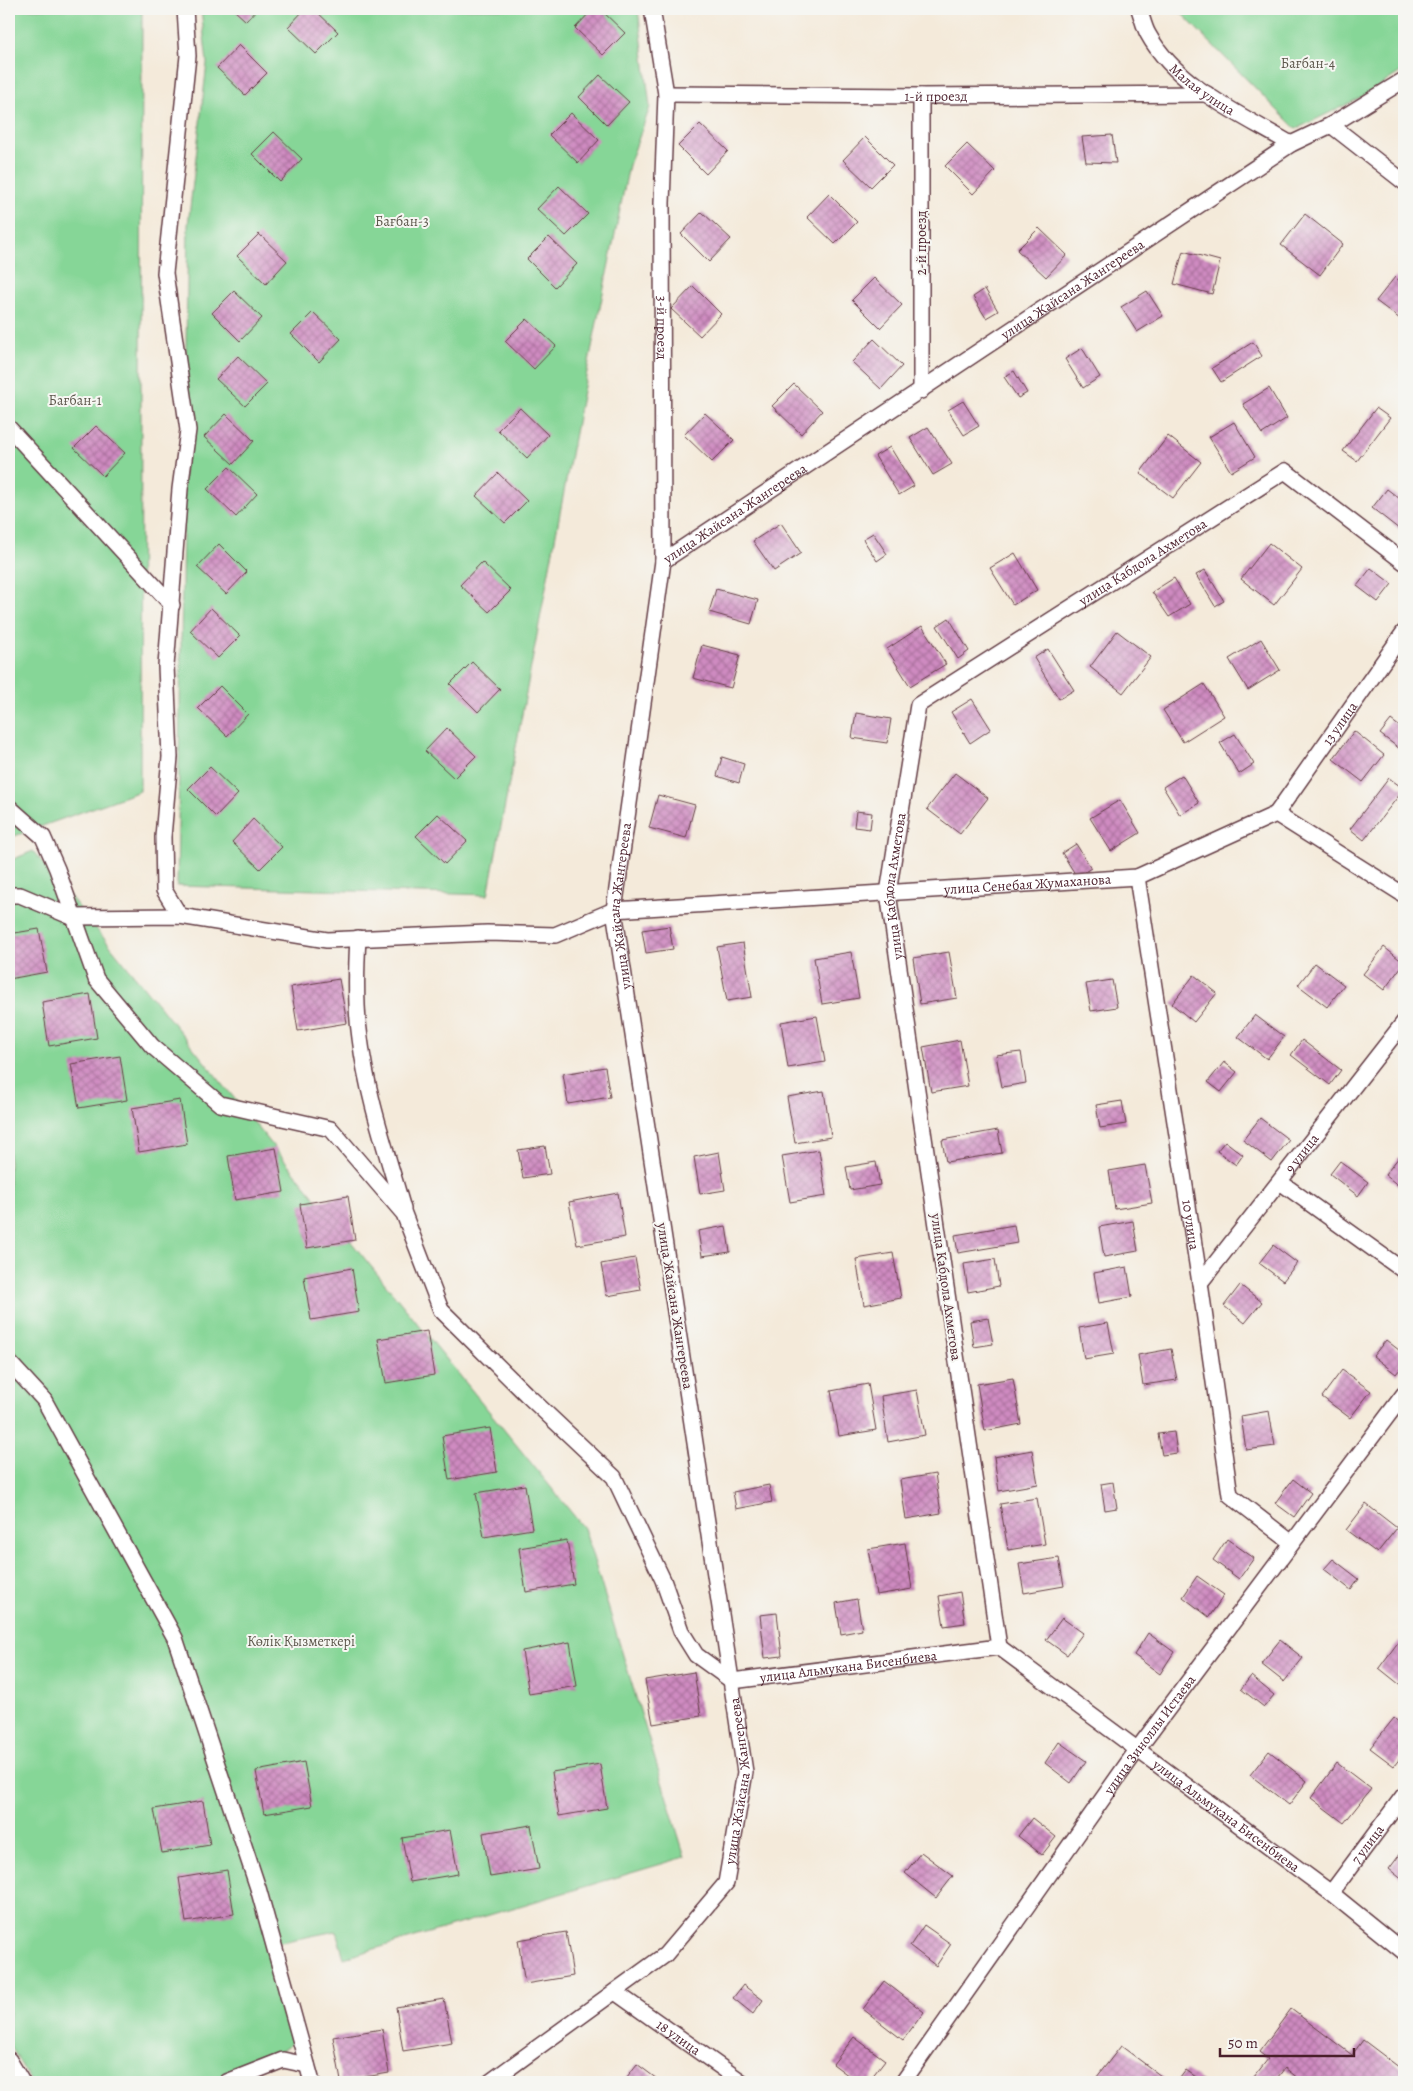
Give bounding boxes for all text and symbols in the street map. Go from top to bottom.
park label: Бағбан-4 [1281,54,1335,73]
street label: Малая улица [1165,59,1239,120]
street label: 1-й проезд [905,86,968,106]
street label: 2-й проезд [912,211,931,275]
park label: Бағбан-3 [375,212,429,231]
street label: улица Жайсана Жангереева [996,234,1148,344]
street label: 3-й проезд [653,296,672,360]
park label: Бағбан-1 [49,391,102,410]
street label: улица Жайсана Жангереева [659,458,811,568]
street label: улица Кабдола Ахметова [1074,513,1211,610]
street label: 13 улица [1318,697,1362,749]
street label: улица Кабдола Ахметова [878,811,910,962]
street label: улица Жайсана Жангереева [604,821,636,992]
street label: улица Сенебая Жумаханова [942,869,1112,899]
street label: 9 улица [1280,1129,1323,1177]
street label: 10 улица [1178,1198,1204,1252]
street label: улица Кабдола Ахметова [926,1211,966,1362]
street label: улица Жайсана Жангереева [652,1220,698,1391]
park label: Көлік Қызметкері [247,1632,355,1651]
street label: улица Альмукана Бисенбиева [758,1645,939,1687]
street label: улица Зиноллы Истаева [1099,1670,1200,1799]
street label: улица Жайсана Жангереева [720,1696,754,1867]
street label: улица Альмукана Бисенбиева [1148,1754,1304,1877]
street label: 7 улица [1347,1820,1389,1868]
street label: 18 улица [653,2015,705,2060]
scale bar [1220,2026,1354,2058]
text: 50 m [1228,2033,1258,2053]

